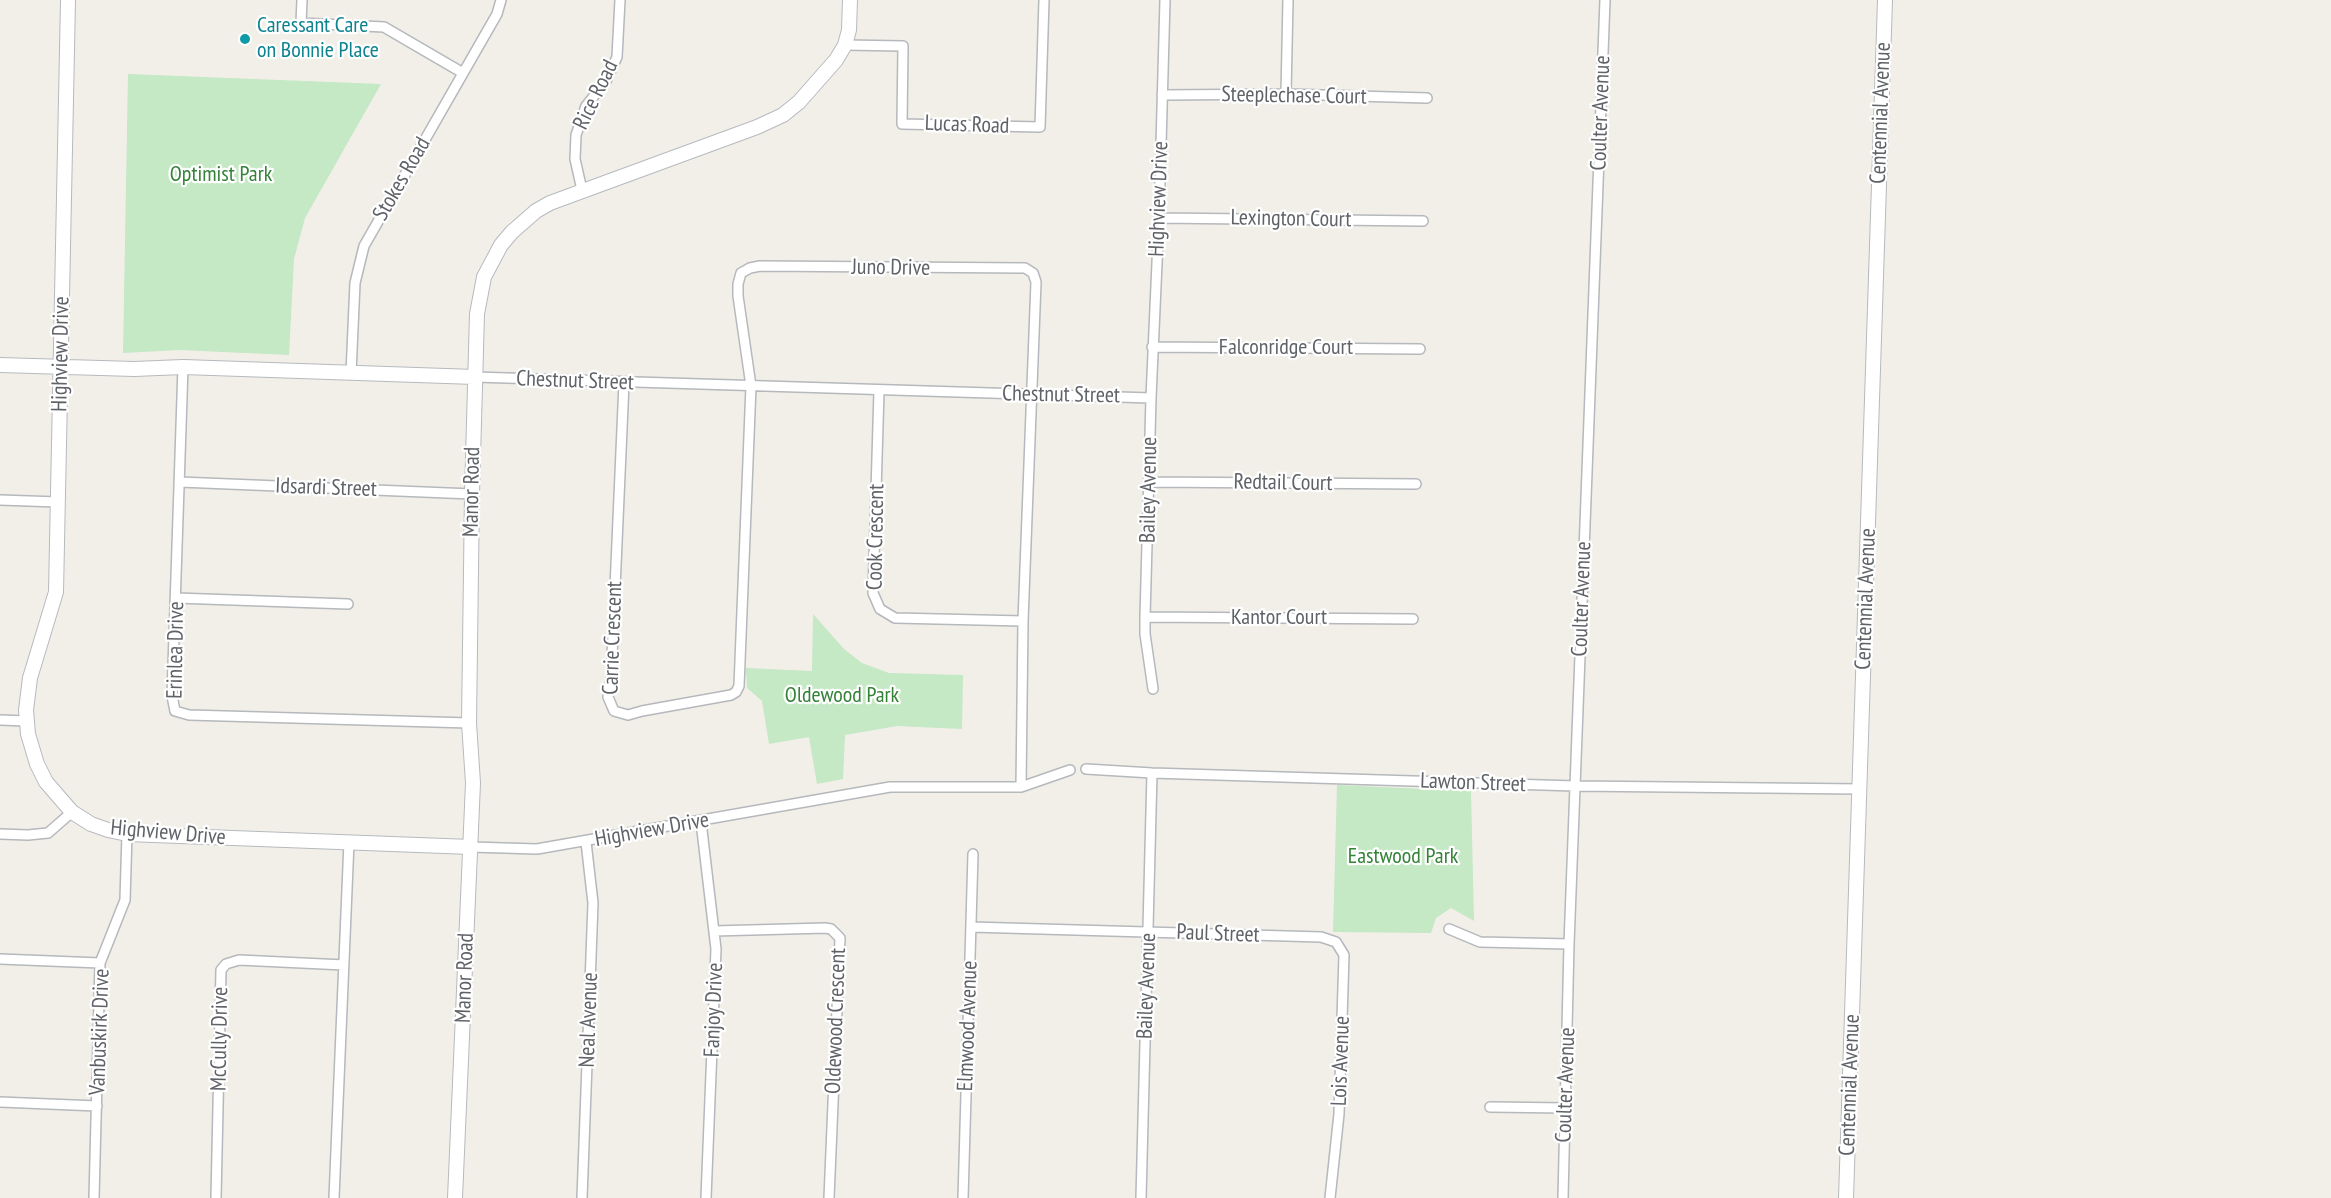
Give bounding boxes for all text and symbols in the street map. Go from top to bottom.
place label: Caressant Care on Bonnie Place [257,13,379,64]
marker: Caressant Care on Bonnie Place [238,32,252,46]
street label: Centennial Avenue [1865,42,1897,184]
street label: Coulter Avenue [1586,55,1616,171]
street label: Rice Road [568,56,624,134]
street label: Steeplechase Court [1221,82,1367,110]
street label: Lucas Road [924,110,1010,140]
street label: Stokes Road [368,133,436,225]
street label: Highview Drive [1144,141,1174,257]
park label: Optimist Park [170,162,272,188]
street label: Lexington Court [1230,205,1352,233]
street label: Juno Drive [851,254,931,282]
street label: Highview Drive [47,296,75,412]
street label: Falconridge Court [1219,335,1353,361]
street label: Chestnut Street [516,366,634,396]
street label: Chestnut Street [1002,381,1120,409]
street label: Bailey Avenue [1135,437,1163,543]
street label: Manor Road [458,447,486,537]
street label: Redtail Court [1233,469,1333,497]
street label: Idsardi Street [275,473,377,503]
street label: Cook Crescent [862,484,890,590]
street label: Centennial Avenue [1850,528,1882,670]
street label: Coulter Avenue [1567,541,1597,657]
street label: Carrie Crescent [598,581,628,695]
street label: Erinlea Drive [162,601,190,699]
street label: Kantor Court [1231,605,1327,631]
park label: Oldewood Park [785,683,899,709]
street label: Lawton Street [1420,768,1526,798]
street label: Highview Drive [593,807,711,853]
street label: Highview Drive [109,815,227,851]
park label: Eastwood Park [1348,844,1458,870]
street label: Paul Street [1176,919,1260,949]
street label: Manor Road [450,932,480,1024]
street label: Bailey Avenue [1132,932,1162,1040]
street label: Oldewood Crescent [820,947,852,1095]
street label: Elmwood Avenue [953,960,983,1092]
street label: Fanjoy Drive [699,962,729,1058]
street label: Vanbuskirk Drive [85,968,115,1096]
street label: Neal Avenue [574,972,604,1068]
street label: McCully Drive [206,987,234,1091]
street label: Centennial Avenue [1834,1014,1866,1156]
street label: Lois Avenue [1326,1015,1356,1107]
street label: Coulter Avenue [1551,1027,1581,1143]

